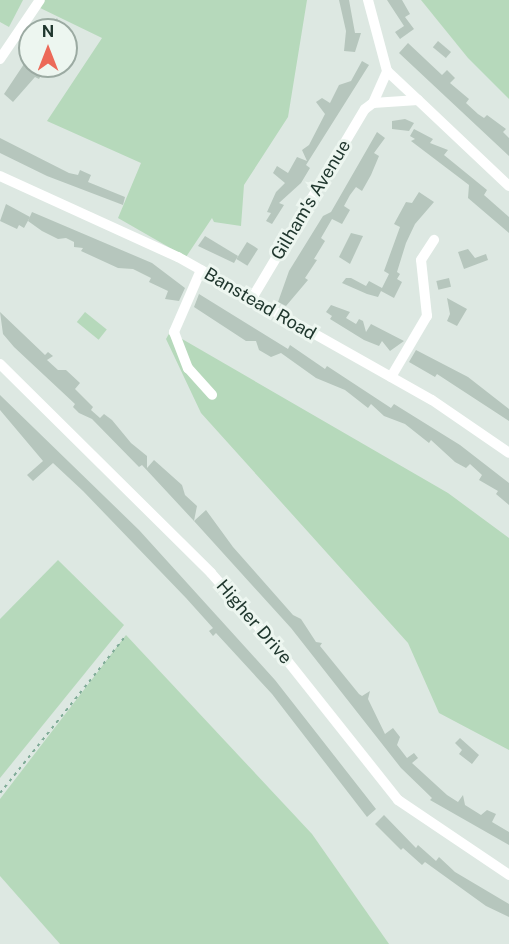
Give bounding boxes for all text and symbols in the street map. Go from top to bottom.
north arrow [18,18,78,78]
text: N [42,22,54,41]
street label: Gilham's Avenue [267,136,355,264]
street label: Banstead Road [200,263,320,345]
street label: Higher Drive [212,575,296,669]

